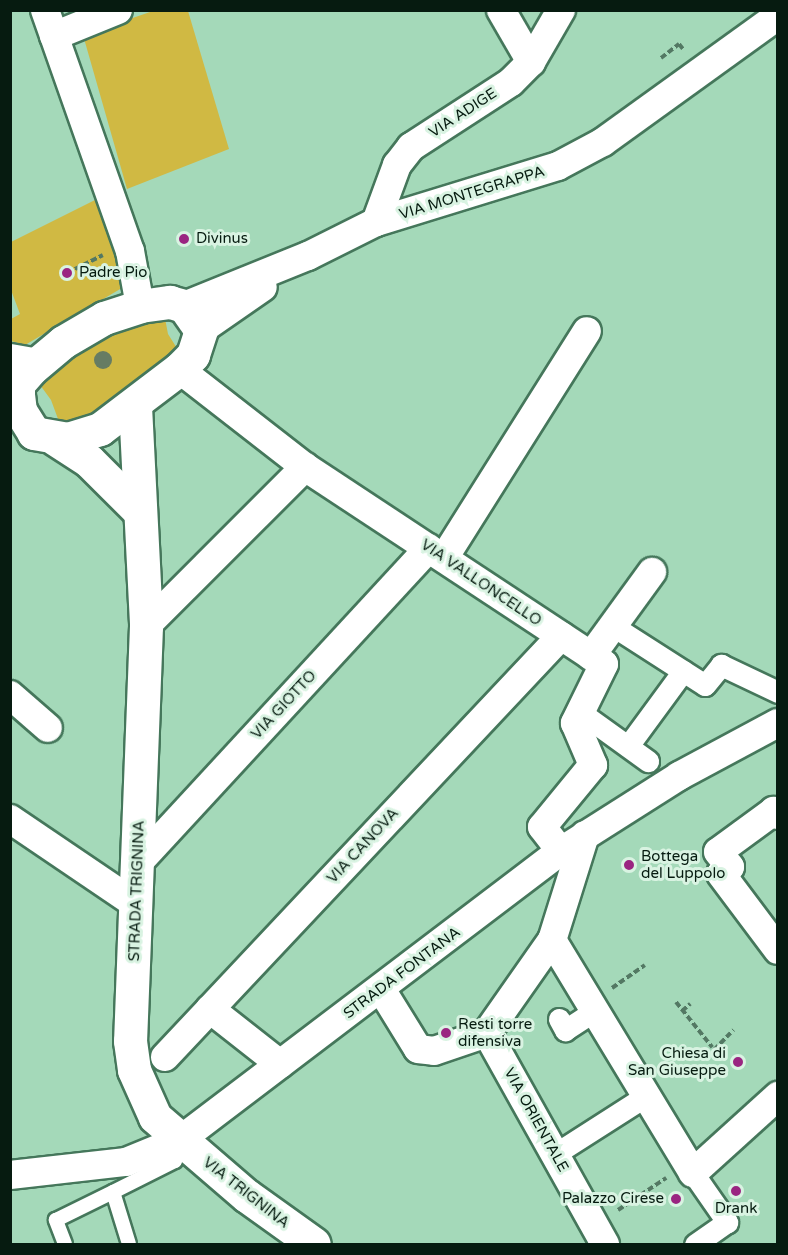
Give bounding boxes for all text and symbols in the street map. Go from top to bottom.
street label: VIA ADIGE [426,84,500,142]
street label: VIA MONTEGRAPPA [397,162,547,224]
place label: Divinus [196,230,248,248]
marker: Divinus [177,232,191,246]
place label: Padre Pio [79,264,147,282]
marker: Padre Pio [60,266,74,280]
street label: VIA VALLONCELLO [417,536,545,630]
street label: VIA GIOTTO [248,667,320,743]
street label: VIA CANOVA [324,805,402,887]
street label: STRADA TRIGNINA [126,820,148,962]
place label: Bottega del Luppolo [641,847,725,882]
marker: Bottega del Luppolo [622,858,636,872]
street label: STRADA FONTANA [340,923,464,1023]
place label: Resti torre difensiva [458,1015,532,1050]
marker: Resti torre difensiva [439,1026,453,1040]
place label: Chiesa di San Giuseppe [628,1044,726,1079]
marker: Chiesa di San Giuseppe [731,1055,745,1069]
street label: VIA ORIENTALE [500,1065,572,1175]
street label: VIA TRIGNINA [199,1154,293,1232]
marker: Drank [729,1184,743,1198]
place label: Palazzo Cirese [562,1190,664,1208]
marker: Palazzo Cirese [669,1192,683,1206]
place label: Drank [715,1200,757,1218]

